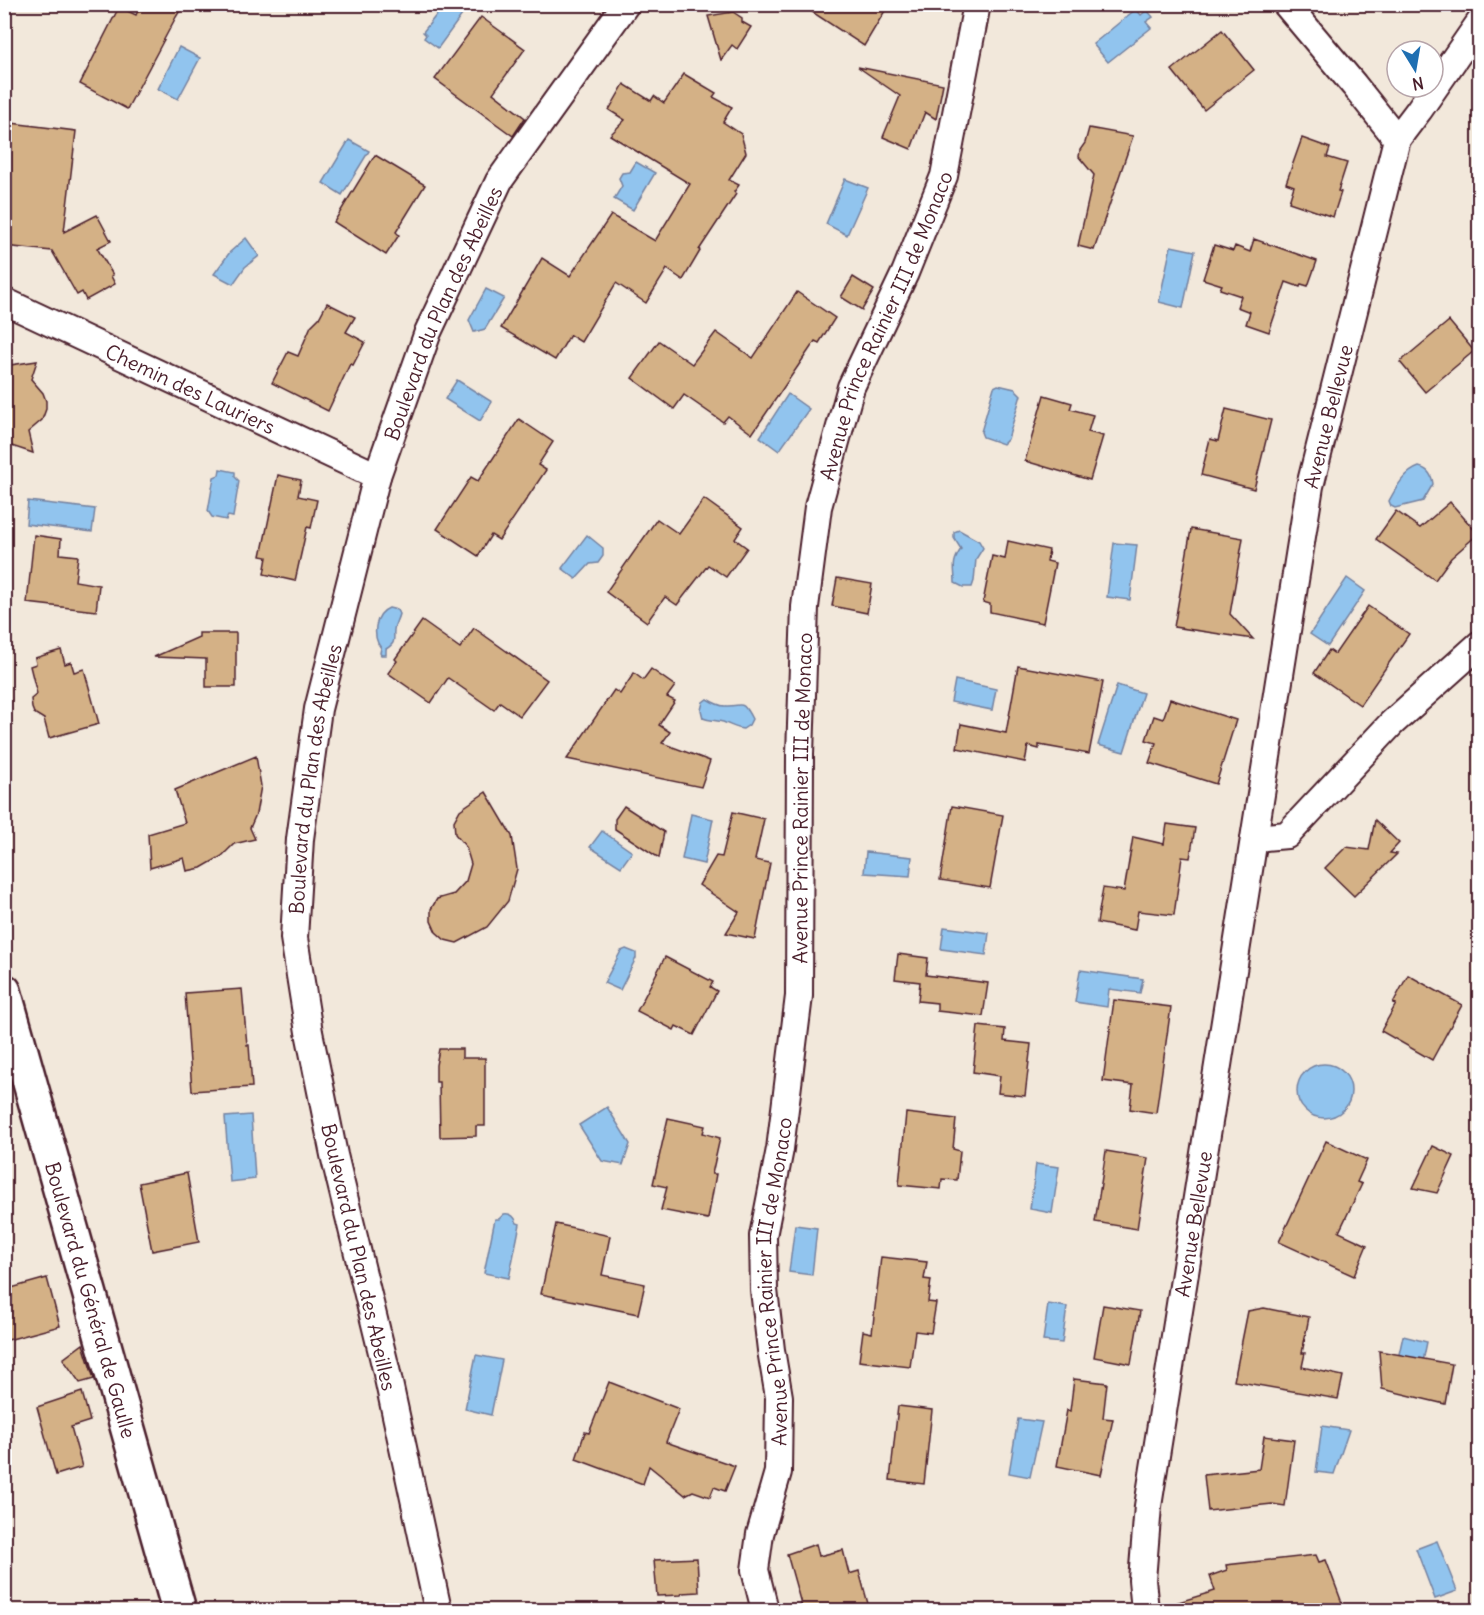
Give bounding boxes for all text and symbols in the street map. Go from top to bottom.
north arrow [1385,39,1445,99]
text: N [1411,73,1425,95]
street label: Avenue Prince Rainier III de Monaco [813,167,957,483]
street label: Boulevard du Plan des Abeilles [378,182,507,444]
street label: Chemin des Lauriers [102,338,279,439]
street label: Avenue Bellevue [1297,342,1358,491]
street label: Avenue Prince Rainier III de Monaco [787,632,817,964]
street label: Boulevard du Plan des Abeilles [283,641,347,915]
street label: Avenue Prince Rainier III de Monaco [751,1116,796,1446]
street label: Boulevard du Plan des Abeilles [316,1121,402,1393]
street label: Avenue Bellevue [1169,1149,1217,1299]
street label: Boulevard du Général de Gaulle [40,1159,142,1441]

